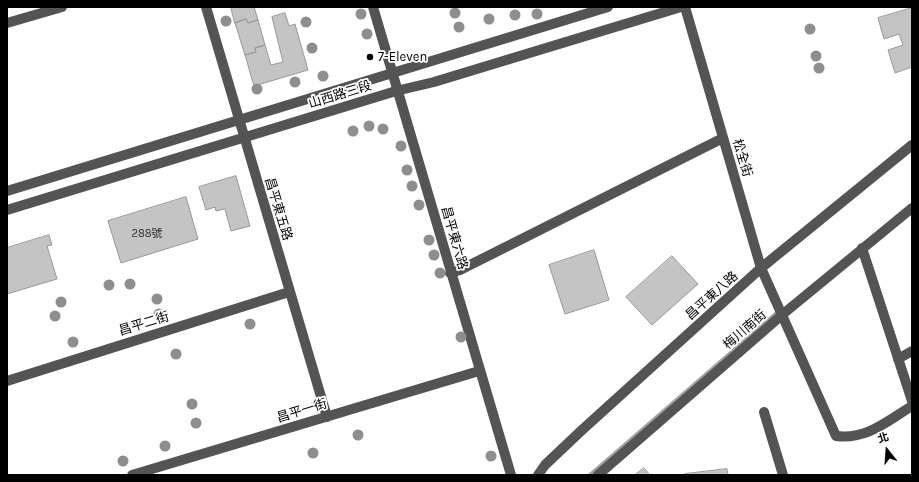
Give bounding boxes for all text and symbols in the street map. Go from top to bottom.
place label: 7-Eleven [378,49,427,65]
marker: 7-Eleven [365,52,375,62]
street label: 山西路三段 [307,78,373,112]
street label: 松全街 [729,137,755,179]
street label: 昌平東五路 [261,176,295,242]
street label: 昌平東六路 [438,205,470,271]
house number: 288號 [132,227,162,241]
street label: 昌平東八路 [683,268,741,324]
street label: 梅川南街 [720,307,770,353]
street label: 昌平二街 [117,309,171,339]
street label: 昌平一街 [275,396,329,426]
north arrow [867,430,907,470]
text: 北 [876,430,891,446]

